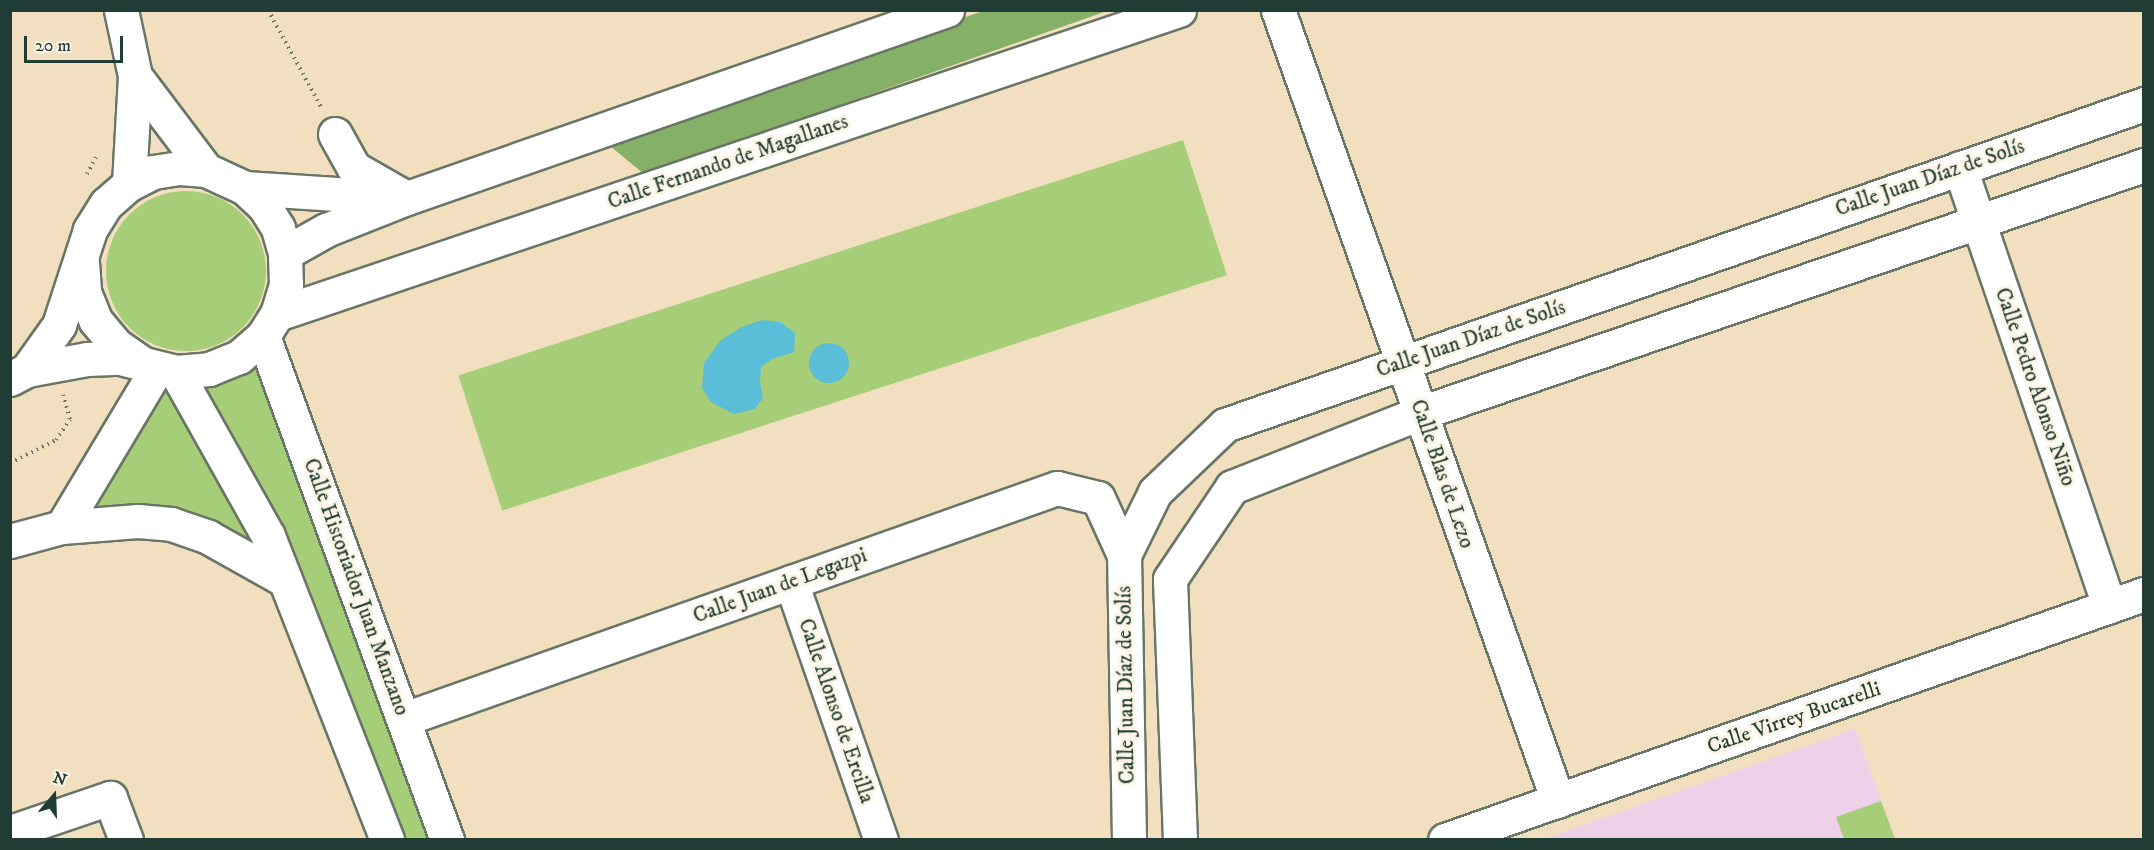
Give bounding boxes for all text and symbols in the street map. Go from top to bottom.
scale bar [27,24,126,62]
text: 20 m [35,35,71,57]
street label: Calle Fernando de Magallanes [604,109,852,215]
street label: Calle Juan Díaz de Solís [1832,134,2028,222]
street label: Calle Pedro Alonso Niño [1989,285,2081,489]
street label: Calle Juan Díaz de Solís [1373,295,1569,383]
street label: Calle Blas de Lezo [1405,396,1479,552]
street label: Calle Historiador Juan Manzano [298,455,414,719]
street label: Calle Juan de Legazpi [690,543,870,629]
street label: Calle Juan Díaz de Solís [1112,586,1140,784]
street label: Calle Alonso de Ercilla [793,615,879,807]
street label: Calle Virrey Bucarelli [1704,676,1884,760]
north arrow [24,766,84,826]
text: N [50,767,69,791]

